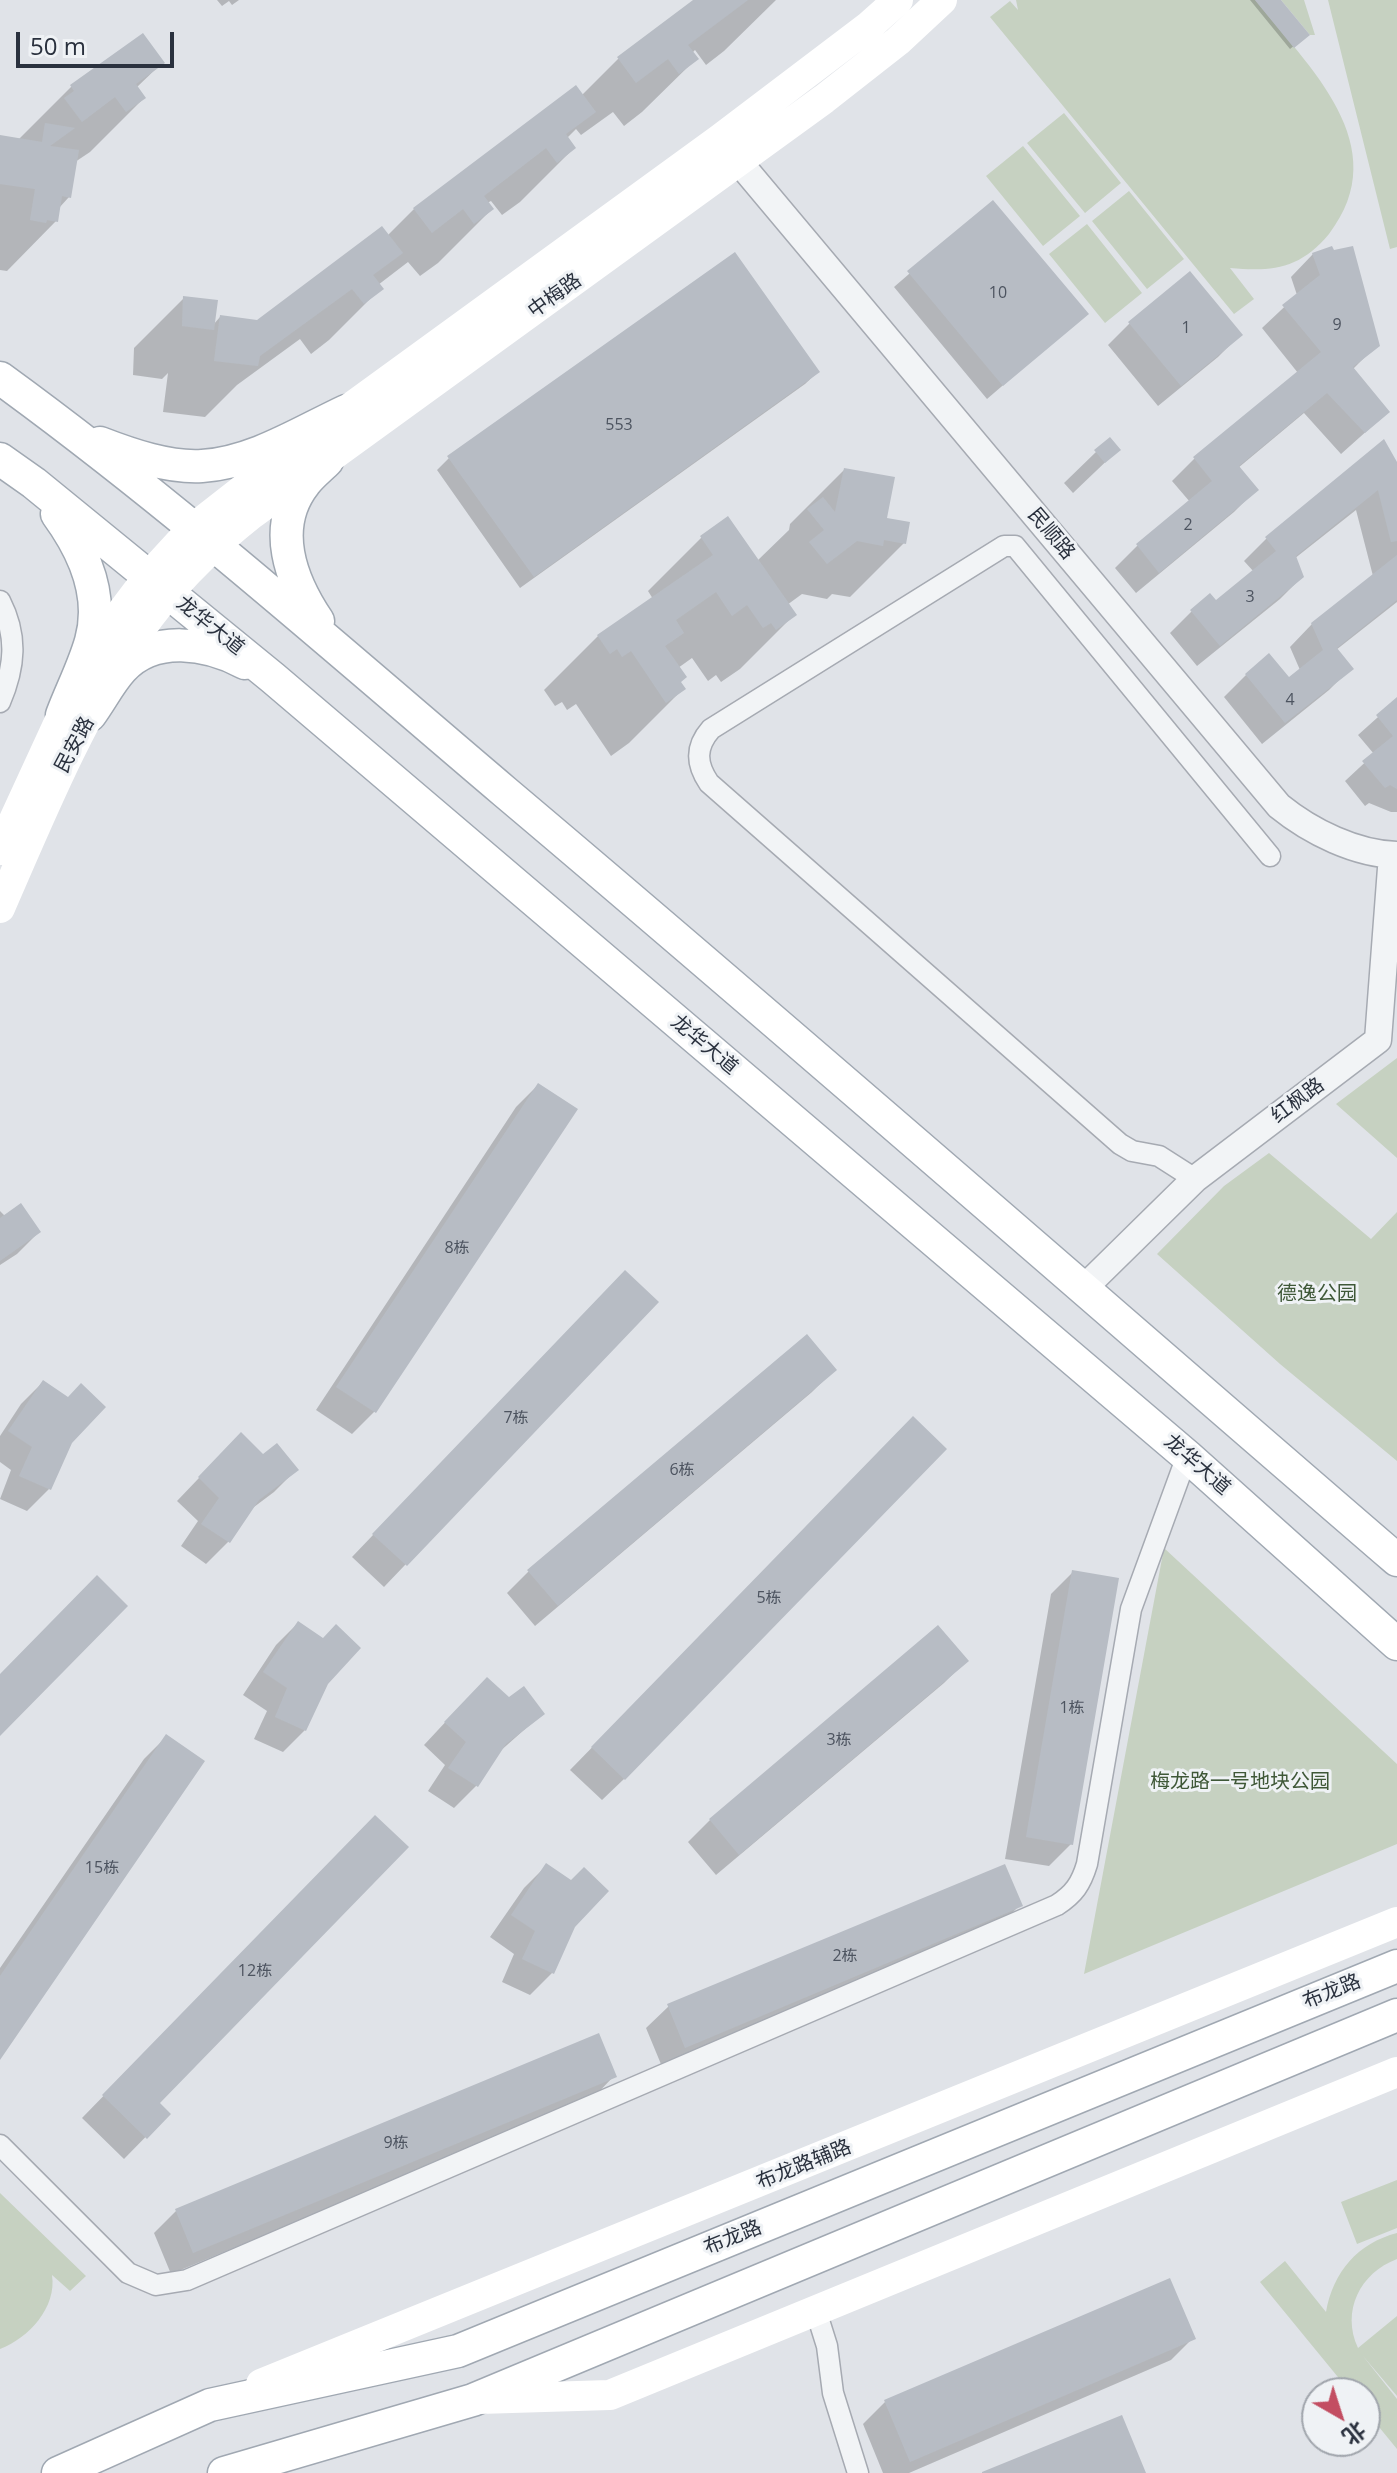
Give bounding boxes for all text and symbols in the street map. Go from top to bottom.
scale bar [20,16,178,66]
text: 50 m [30,29,86,62]
street label: 中梅路 [524,269,586,323]
house number: 10 [989,283,1007,303]
house number: 9 [1332,315,1342,335]
house number: 1 [1181,318,1191,338]
house number: 553 [605,415,633,435]
street label: 民顺路 [1023,503,1079,565]
house number: 2 [1183,515,1193,535]
house number: 3 [1245,587,1255,607]
street label: 龙华大道 [171,592,249,660]
house number: 4 [1285,690,1295,710]
street label: 民安路 [50,713,100,777]
street label: 龙华大道 [666,1010,742,1080]
street label: 红枫路 [1267,1073,1329,1129]
house number: 8栋 [444,1238,470,1258]
park label: 德逸公园 [1277,1282,1357,1306]
house number: 7栋 [503,1408,529,1428]
street label: 龙华大道 [1159,1430,1235,1500]
house number: 6栋 [669,1460,695,1480]
house number: 5栋 [756,1588,782,1608]
house number: 1栋 [1059,1698,1085,1718]
house number: 3栋 [826,1730,852,1750]
park label: 梅龙路一号地块公园 [1150,1770,1330,1794]
house number: 15栋 [85,1858,119,1878]
house number: 2栋 [832,1946,858,1966]
house number: 12栋 [238,1961,272,1981]
street label: 布龙路 [1300,1970,1364,2014]
house number: 9栋 [383,2133,409,2153]
street label: 布龙路辅路 [753,2135,855,2195]
street label: 布龙路 [701,2216,765,2260]
north arrow [1301,2377,1381,2457]
text: 北 [1337,2416,1373,2453]

